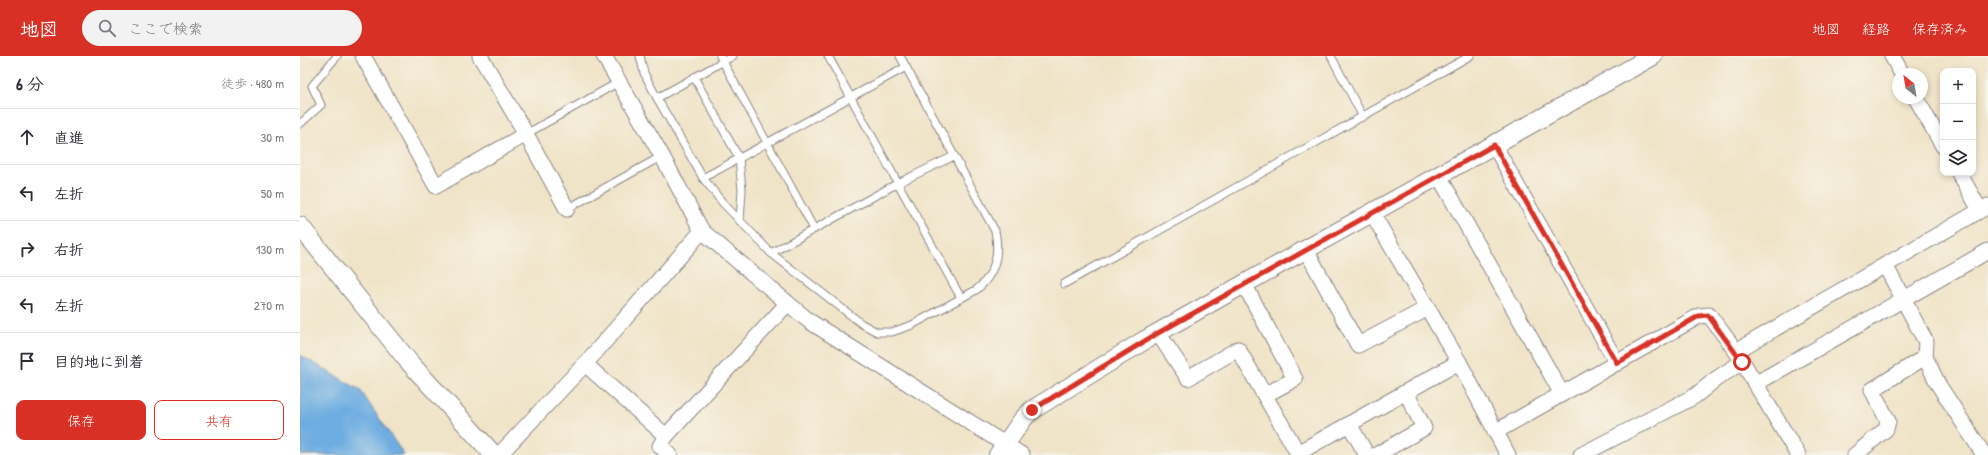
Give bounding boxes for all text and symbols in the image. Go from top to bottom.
search box [82,10,362,46]
text: 地図 [20,16,58,42]
icon: search [96,17,118,39]
text: ここで検索 [128,18,203,39]
text: 地図 [1812,19,1840,38]
text: 経路 [1862,19,1890,38]
text: 保存済み [1912,19,1968,38]
north arrow [1892,68,1928,104]
map controls [1940,68,1976,176]
button: + [1940,68,1976,104]
text: 6 分 [16,72,44,95]
text: 徒歩 · 480 m [221,74,284,92]
button: − [1940,104,1976,140]
icon: ahead [16,126,38,148]
text: 直進 [54,127,84,148]
text: 30 m [261,128,284,146]
button: layers [1940,140,1976,176]
icon: left [16,182,38,204]
text: 左折 [54,183,84,204]
text: 50 m [261,184,284,202]
icon: right [16,238,38,260]
text: 右折 [54,239,84,260]
text: 130 m [256,240,284,258]
icon: left [16,294,38,316]
text: 左折 [54,295,84,316]
text: 270 m [254,296,284,314]
icon: arrive [16,350,38,372]
text: 目的地に到着 [54,351,144,372]
route start [1733,353,1751,371]
button: 保存 [16,400,146,440]
button: 共有 [154,400,284,440]
route end [1023,401,1041,419]

